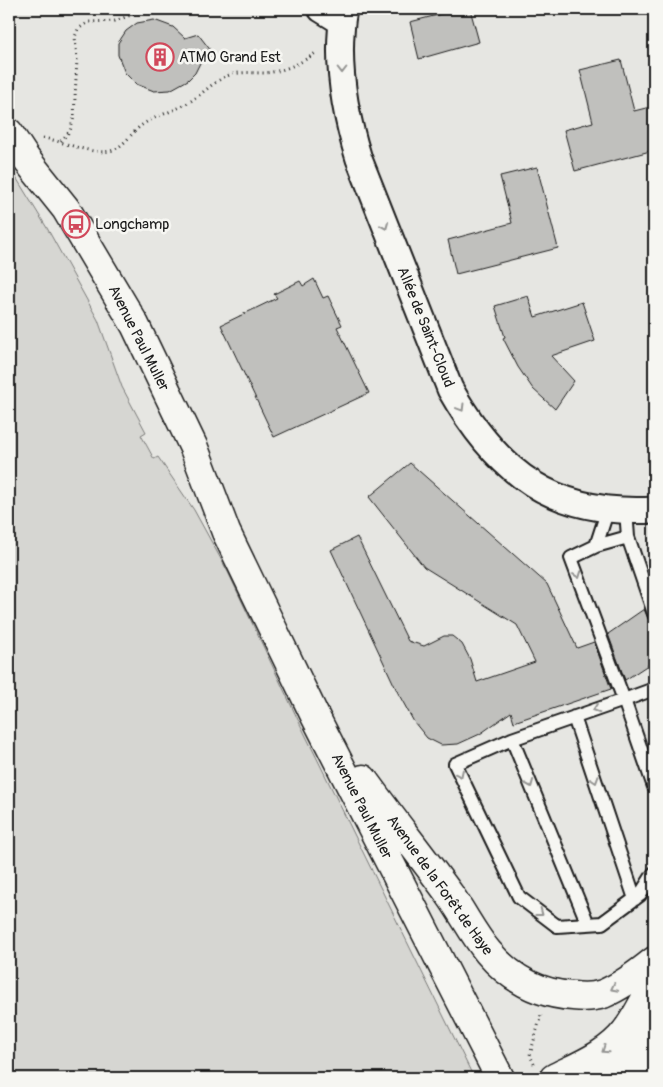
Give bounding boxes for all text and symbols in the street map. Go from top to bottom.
building icon: ATMO Grand Est [145,42,175,72]
place label: ATMO Grand Est [179,48,282,67]
one-way arrow [336,67,347,75]
bus stop icon: Longchamp [61,209,91,239]
place label: Longchamp [95,215,169,234]
one-way arrow [380,221,390,229]
street label: Allée de Saint-Cloud [393,264,458,390]
street label: Avenue Paul Muller [104,282,174,395]
one-way arrow [454,402,464,411]
one-way arrow [572,570,582,578]
one-way arrow [592,703,601,713]
street label: Avenue Paul Muller [327,750,397,863]
one-way arrow [454,769,464,778]
one-way arrow [589,775,599,783]
one-way arrow [524,779,535,788]
street label: Avenue de la Forêt de Haye [382,812,497,960]
one-way arrow [534,907,543,915]
one-way arrow [610,982,619,992]
one-way arrow [601,1044,611,1053]

